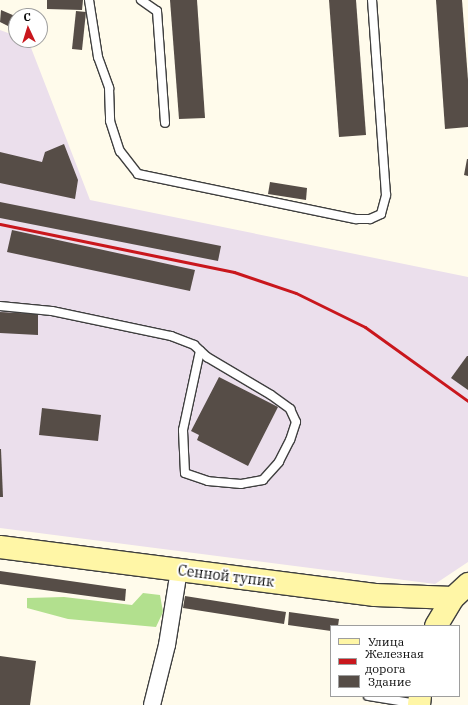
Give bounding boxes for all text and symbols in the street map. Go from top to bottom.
north arrow [8,8,48,48]
text: С [23,10,31,24]
street label: Сенной тупик [177,562,275,590]
legend [330,625,460,697]
text: Улица [368,634,404,649]
text: Железная дорога [365,646,424,676]
text: Здание [368,674,411,689]

